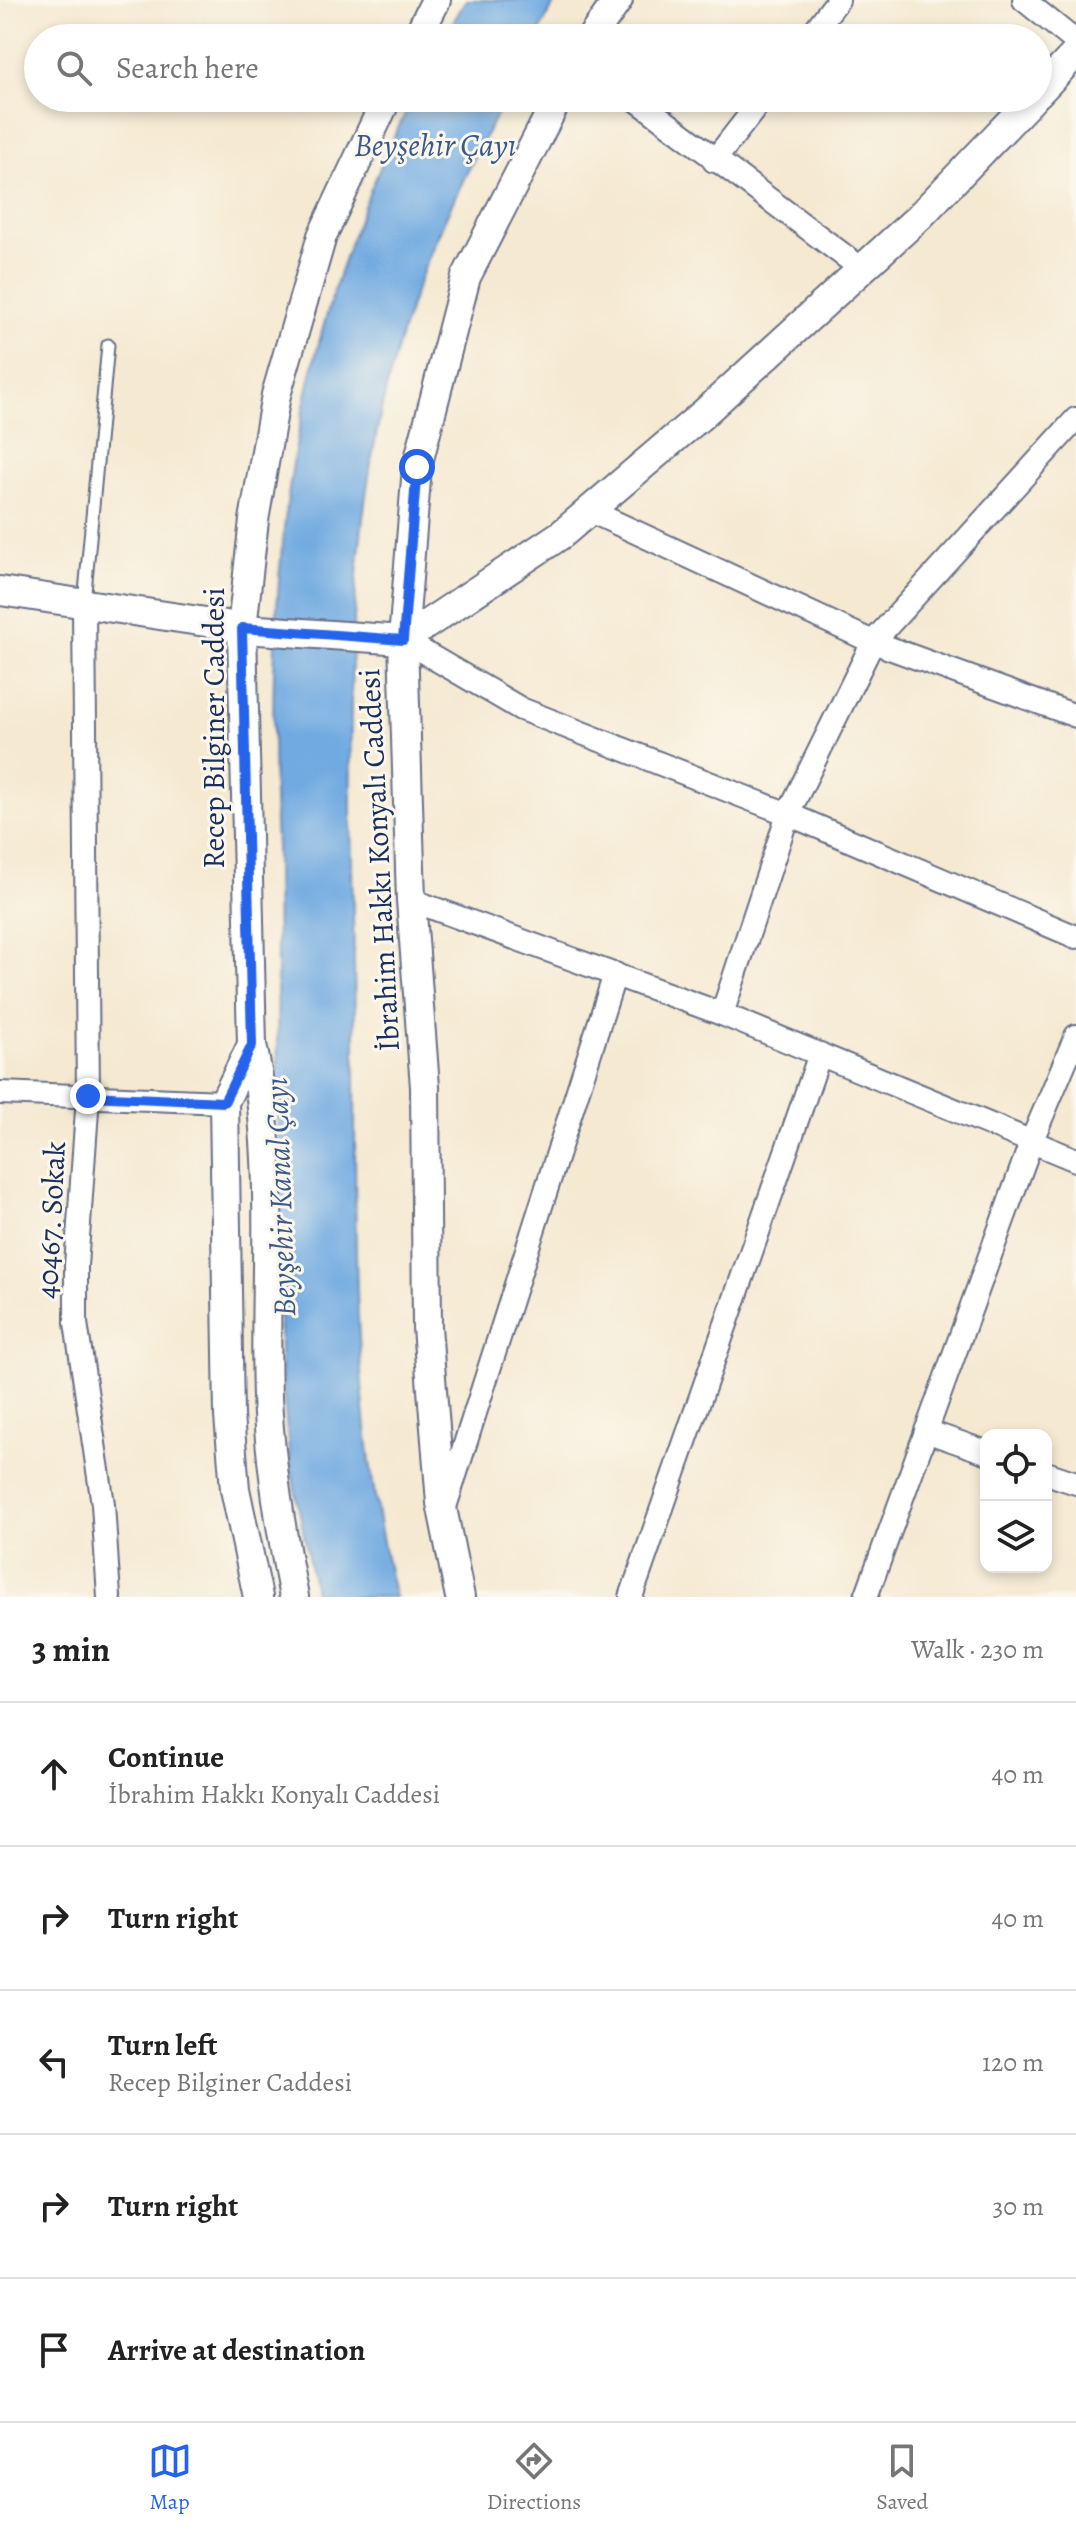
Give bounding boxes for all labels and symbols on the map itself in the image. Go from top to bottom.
water label: Beyşehir Çayı [354,123,516,167]
route start [399,449,435,485]
street label: Recep Bilginer Caddesi [194,587,234,869]
street label: İbrahim Hakkı Konyalı Caddesi [349,668,409,1052]
water label: Beyşehir Kanal Çayı [254,1077,306,1317]
route end [70,1078,106,1114]
street label: 40467. Sokak [27,1140,75,1300]

